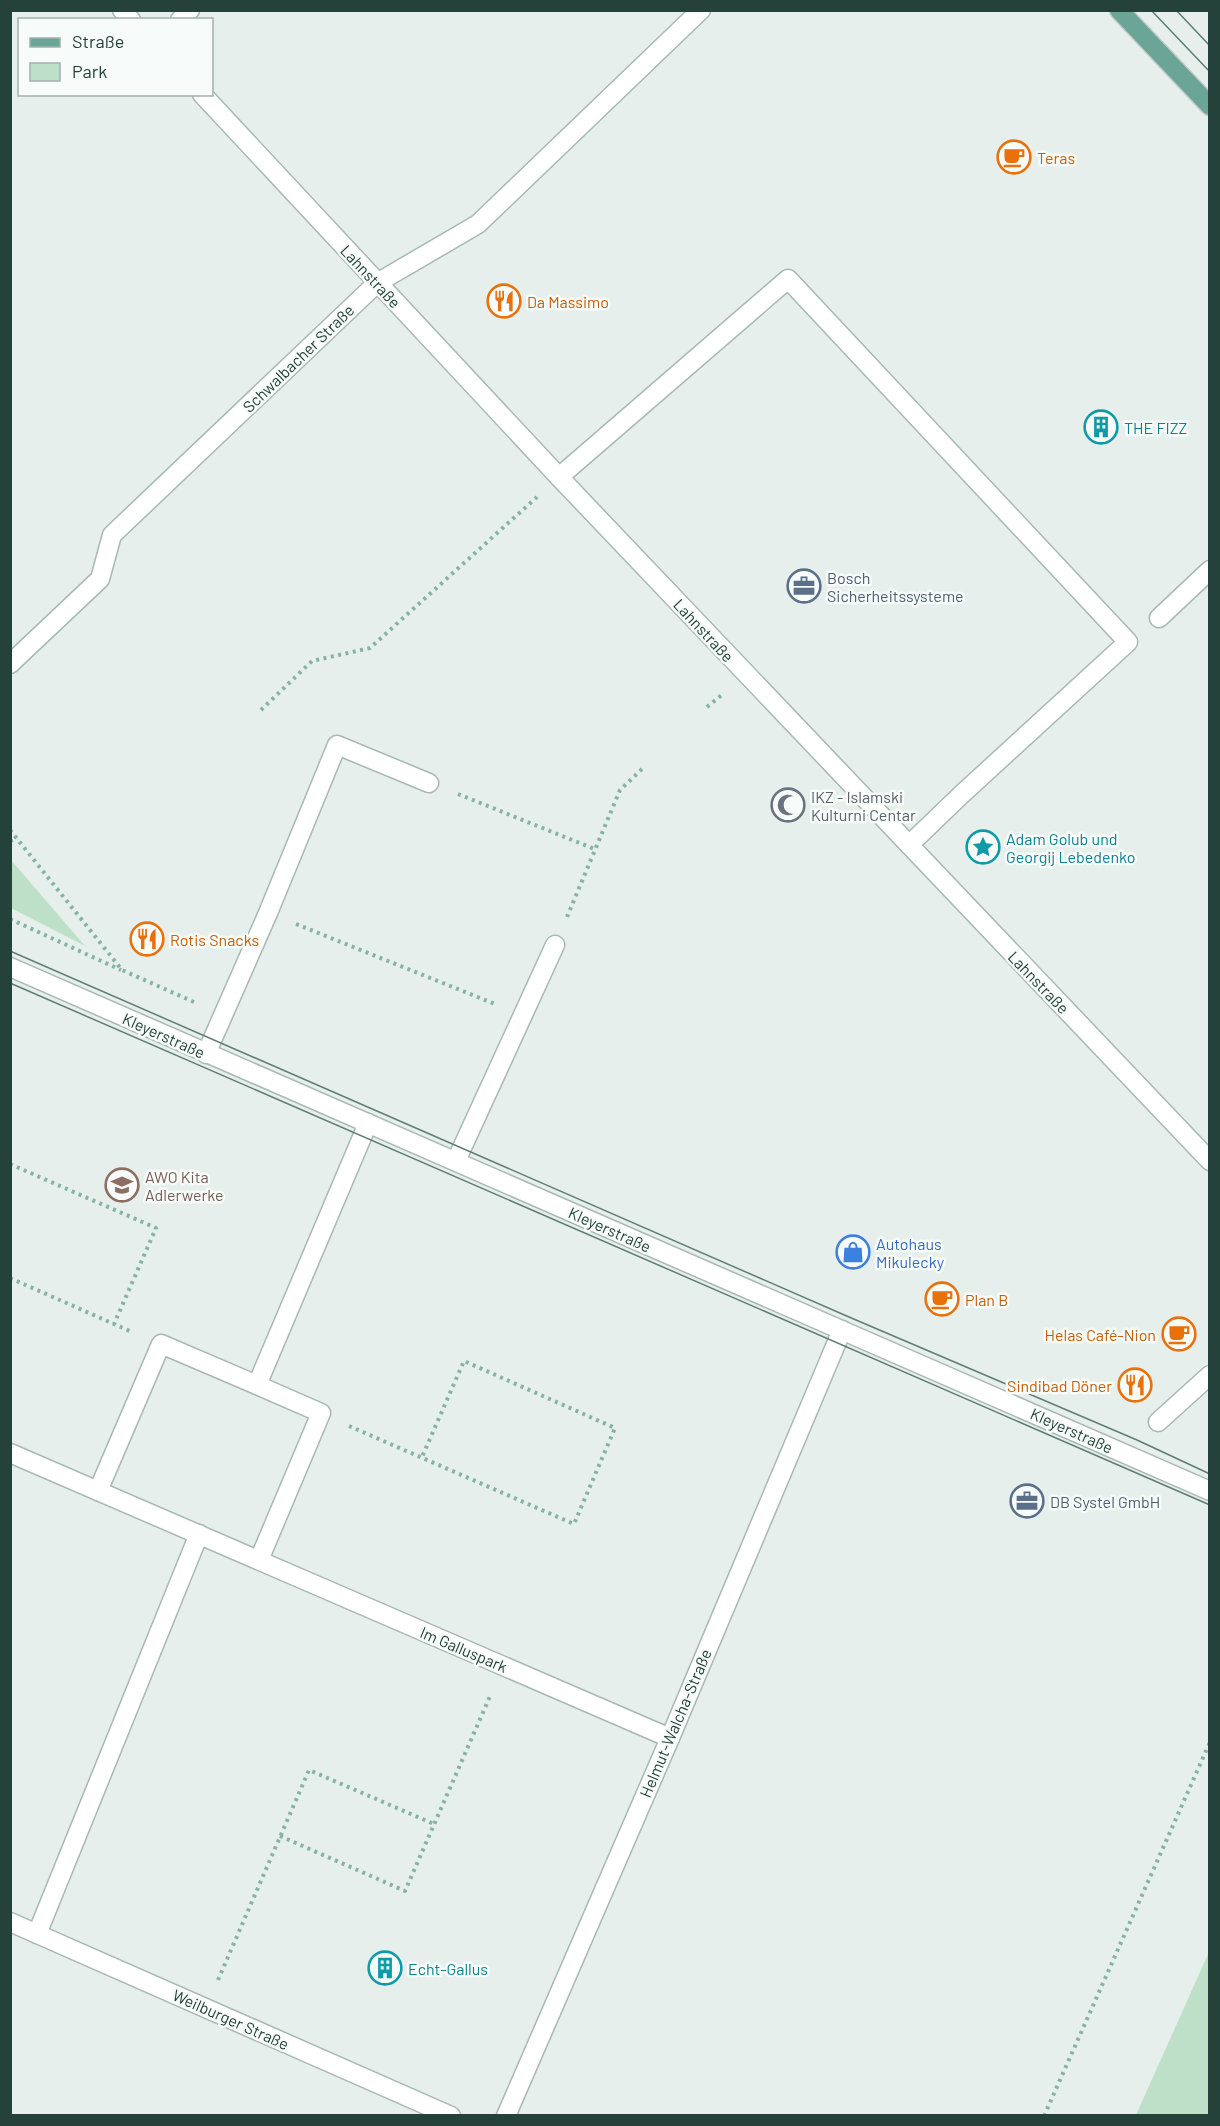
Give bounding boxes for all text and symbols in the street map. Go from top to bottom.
legend [18,18,213,96]
text: Straße [72,30,124,52]
text: Park [72,60,107,82]
cafe icon: Teras [996,139,1032,175]
place label: Teras [1037,148,1075,167]
street label: Lahnstraße [337,240,405,312]
restaurant icon: Da Massimo [486,283,522,319]
place label: Da Massimo [527,292,609,311]
street label: Schwalbacher Straße [238,300,358,416]
building icon: THE FIZZ [1083,409,1119,445]
place label: THE FIZZ [1124,418,1187,437]
office icon: Bosch Sicherheitssysteme [786,568,822,604]
place label: Bosch Sicherheitssysteme [827,568,964,605]
street label: Lahnstraße [670,594,738,666]
mosque icon: IKZ - Islamski Kulturni Centar [770,787,806,823]
place label: IKZ - Islamski Kulturni Centar [811,787,916,824]
place icon: Adam Golub und Georgij Lebedenko [965,829,1001,865]
place label: Adam Golub und Georgij Lebedenko [1006,829,1136,866]
restaurant icon: Rotis Snacks [129,921,165,957]
place label: Rotis Snacks [170,930,259,949]
street label: Lahnstraße [1005,947,1073,1017]
street label: Kleyerstraße [120,1008,208,1062]
school or university icon: AWO Kita Adlerwerke [104,1167,140,1203]
place label: AWO Kita Adlerwerke [145,1167,224,1204]
street label: Kleyerstraße [566,1202,654,1256]
shop icon: Autohaus Mikulecky [835,1234,871,1270]
place label: Autohaus Mikulecky [876,1234,945,1271]
cafe icon: Plan B [924,1281,960,1317]
place label: Plan B [965,1290,1008,1309]
cafe icon: Helas Café-Nion [1161,1316,1197,1352]
place label: Helas Café-Nion [1045,1325,1156,1344]
restaurant icon: Sindibad Döner [1117,1367,1153,1403]
place label: Sindibad Döner [1007,1376,1112,1395]
street label: Kleyerstraße [1028,1403,1116,1457]
office icon: DB Systel GmbH [1009,1483,1045,1519]
place label: DB Systel GmbH [1050,1492,1160,1511]
street label: Im Galluspark [418,1622,510,1676]
street label: Helmut-Walcha-Straße [635,1646,715,1800]
building icon: Echt-Gallus [367,1950,403,1986]
place label: Echt-Gallus [408,1959,488,1978]
street label: Weilburger Straße [170,1985,292,2053]

